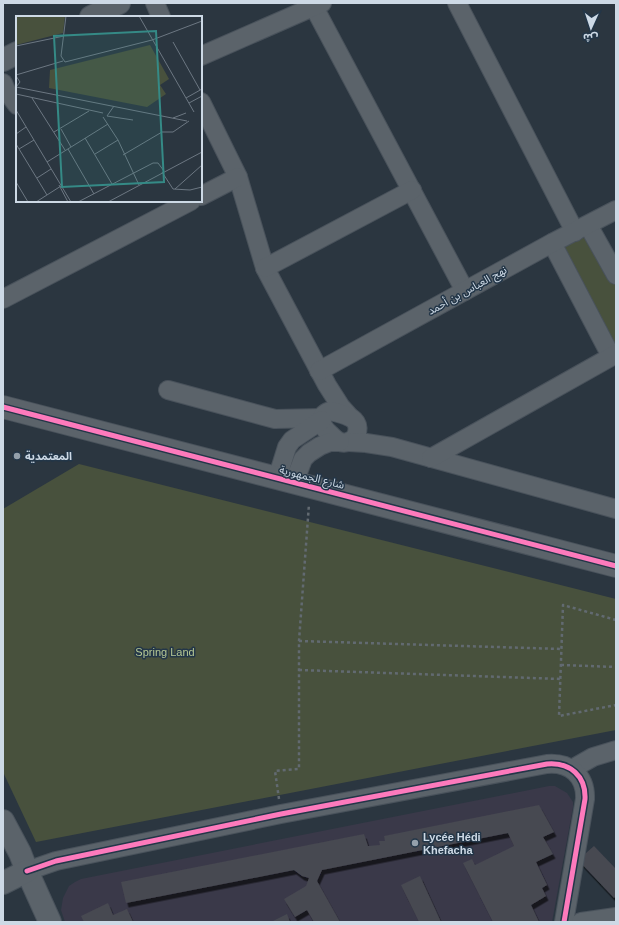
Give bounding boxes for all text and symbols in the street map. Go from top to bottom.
north arrow [571,8,611,48]
inset map [16,16,202,202]
text: ش [583,31,598,44]
street label: نهج العباس بن أحمد [425,263,510,318]
place label: المعتمدية [25,450,72,463]
marker: المعتمدية [12,451,22,461]
street label: شارع الجمهورية [278,463,346,493]
park label: Spring Land [135,646,195,658]
place label: Lycée Hédi Khefacha [423,831,481,856]
marker: Lycée Hédi Khefacha [410,838,420,848]

